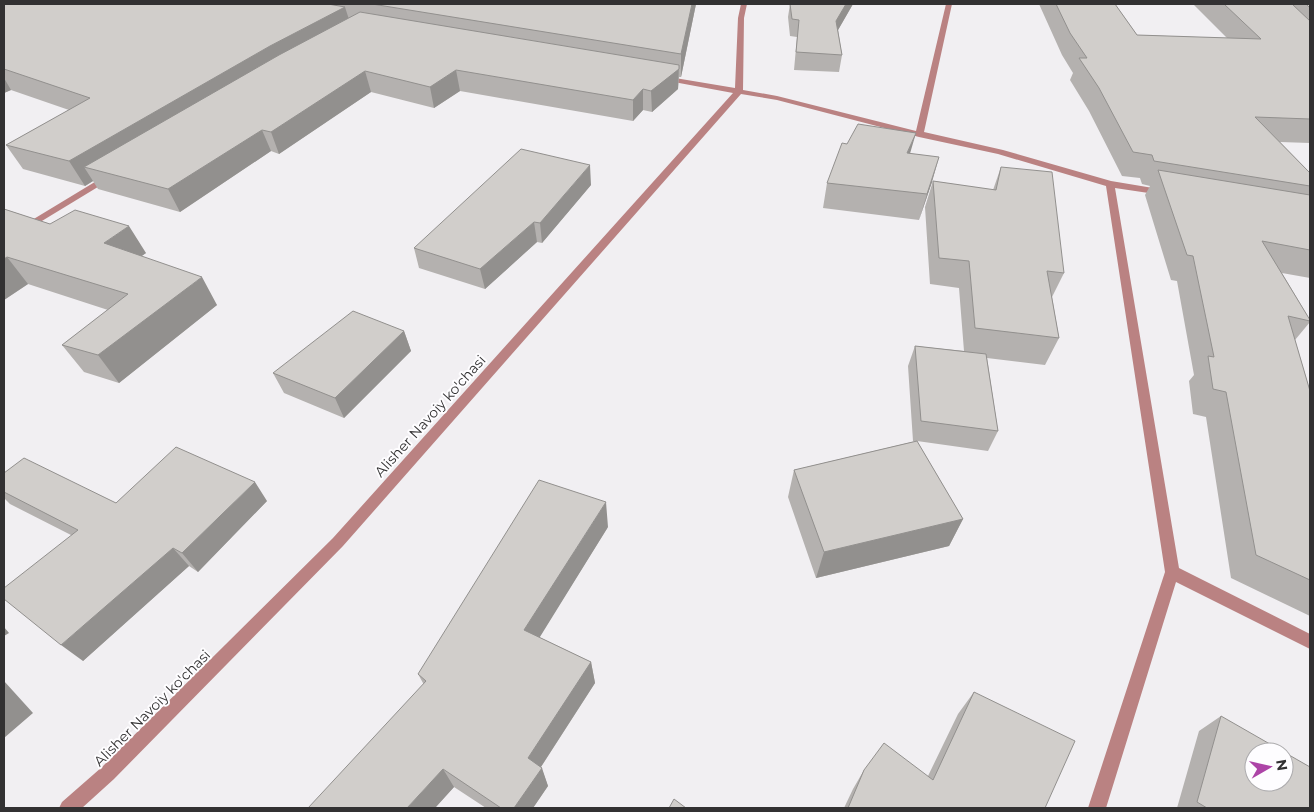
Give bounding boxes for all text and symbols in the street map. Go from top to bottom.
street label: Alisher Navoiy ko'chasi [371,351,489,481]
street label: Alisher Navoiy ko'chasi [90,646,214,770]
north arrow [1244,742,1294,792]
text: N [1272,758,1292,772]

